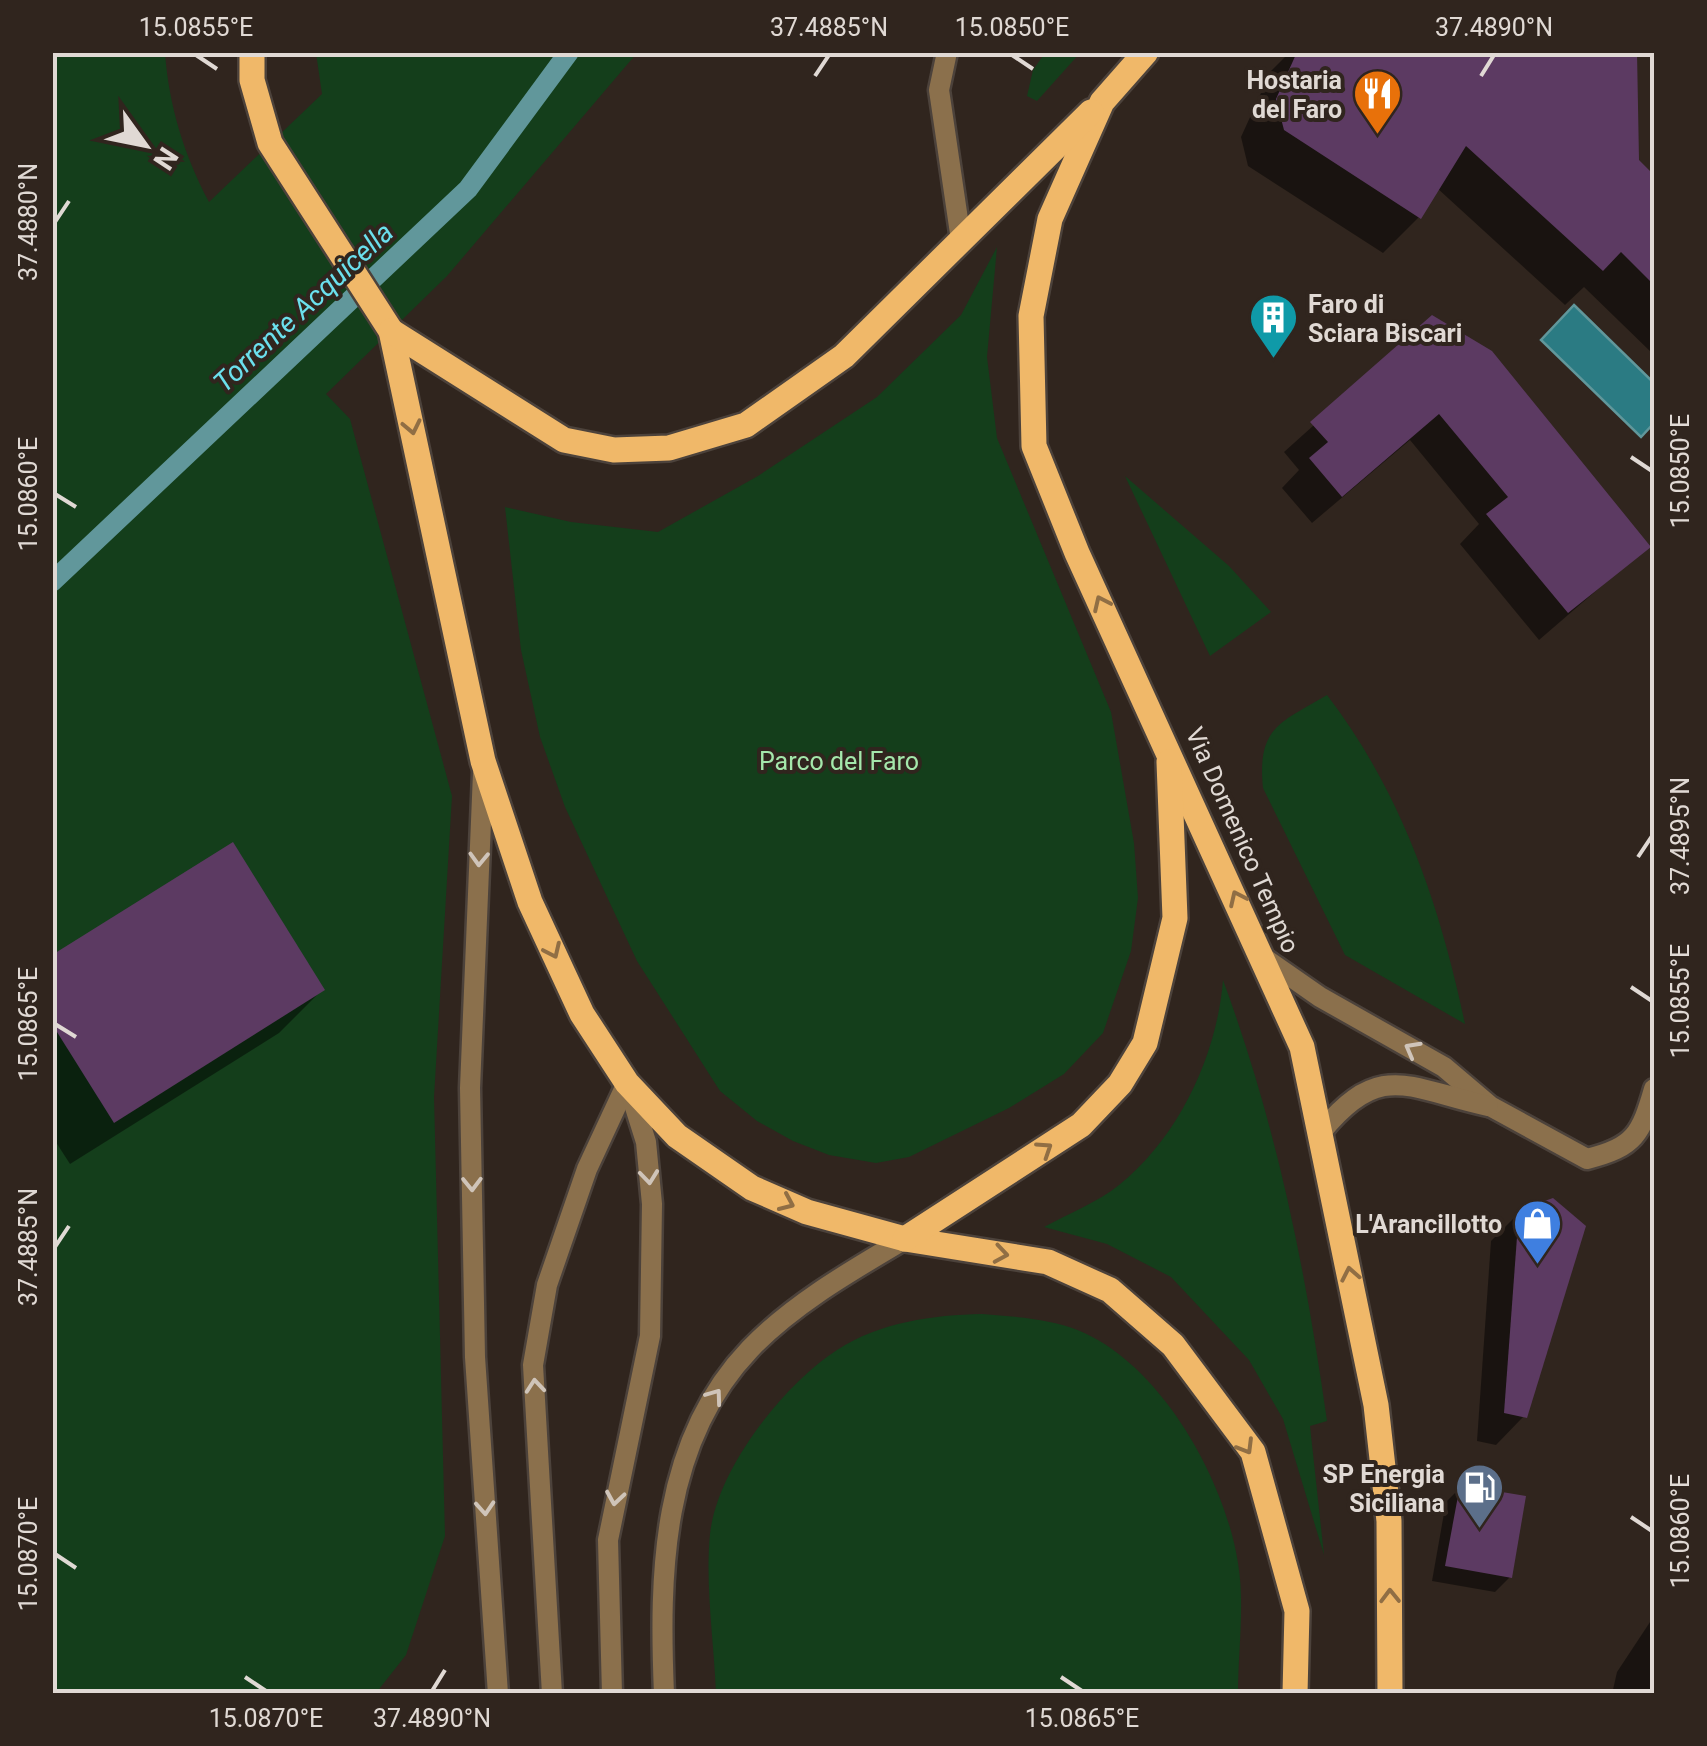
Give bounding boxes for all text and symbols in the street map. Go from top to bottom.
text: 15.0855°E [139,13,253,42]
text: 37.4885°N [770,13,888,42]
text: 15.0850°E [955,13,1069,42]
text: 37.4890°N [1435,13,1553,42]
place label: Hostaria del Faro [1246,66,1342,124]
restaurant icon: Hostaria del Faro [1351,68,1403,136]
north arrow [95,95,195,195]
text: N [146,141,185,176]
text: 37.4880°N [14,163,43,281]
water label: Torrente Acquicella [207,216,400,399]
place label: Faro di Sciara Biscari [1308,290,1462,348]
building icon: Faro di Sciara Biscari [1247,292,1299,360]
text: 15.0850°E [1666,414,1695,528]
one-way arrow [400,418,421,435]
text: 15.0860°E [14,437,43,551]
one-way arrow [1093,595,1113,613]
street label: Via Domenico Tempio [1180,723,1305,957]
park label: Parco del Faro [759,747,919,776]
text: 37.4895°N [1666,777,1695,895]
one-way arrow [469,851,490,867]
one-way arrow [1229,890,1249,908]
one-way arrow [541,941,561,959]
text: 15.0855°E [1666,944,1695,1058]
text: 15.0865°E [14,967,43,1081]
one-way arrow [1405,1042,1423,1061]
one-way arrow [1035,1142,1053,1161]
one-way arrow [638,1170,660,1186]
one-way arrow [461,1176,482,1192]
text: 37.4885°N [14,1188,43,1306]
one-way arrow [777,1191,795,1211]
shop icon: L'Arancillotto [1511,1198,1563,1266]
place label: L'Arancillotto [1355,1210,1502,1239]
one-way arrow [993,1243,1009,1264]
one-way arrow [1341,1266,1362,1283]
one-way arrow [524,1378,546,1394]
one-way arrow [703,1389,721,1408]
one-way arrow [1234,1436,1254,1454]
place label: SP Energia Siciliana [1323,1460,1445,1518]
fuel station icon: SP Energia Siciliana [1454,1462,1506,1530]
text: 15.0860°E [1666,1474,1695,1588]
one-way arrow [605,1490,626,1506]
text: 15.0870°E [14,1497,43,1611]
one-way arrow [474,1501,495,1517]
one-way arrow [1379,1588,1401,1604]
text: 15.0870°E [209,1704,323,1733]
text: 37.4890°N [373,1704,491,1733]
text: 15.0865°E [1025,1704,1139,1733]

